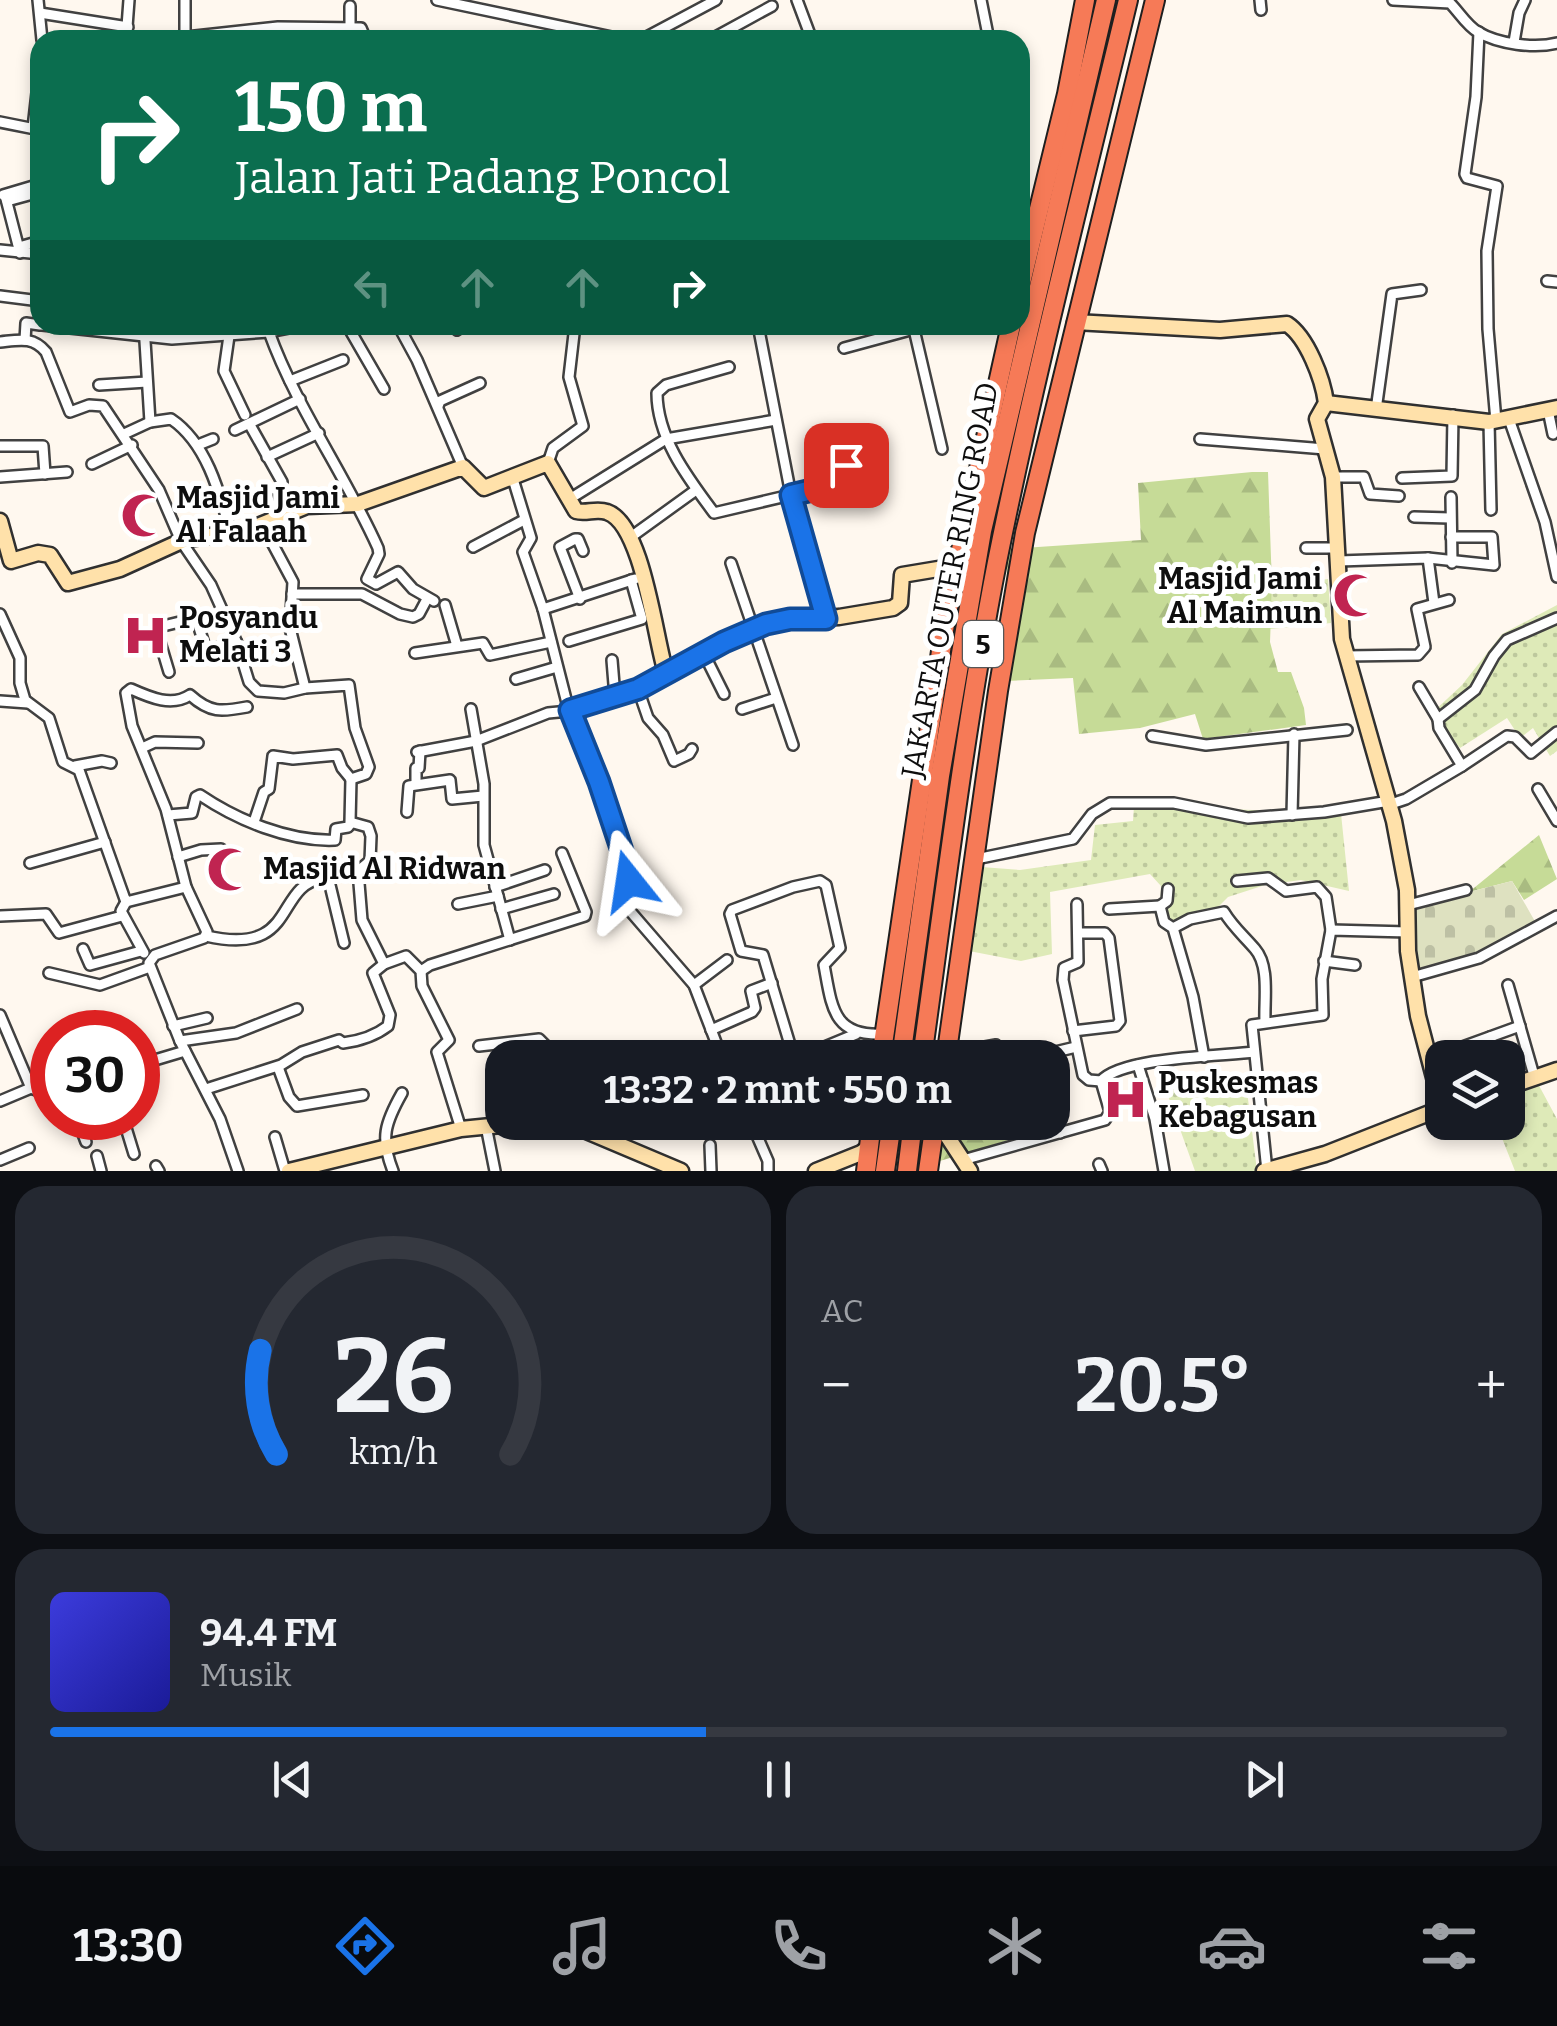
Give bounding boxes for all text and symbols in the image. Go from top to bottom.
text: 150 m [235,66,427,150]
icon: right [70,70,200,200]
text: Jalan Jati Padang Poncol [235,151,730,205]
icon: left [345,260,400,315]
icon: ahead [450,260,505,315]
icon: ahead [555,260,610,315]
icon: right [660,260,715,315]
street label: JAKARTA OUTER RING ROAD [894,379,1006,782]
pin [804,423,889,508]
icon: arrive [819,438,874,493]
place label: Masjid Jami Al Falaah [176,480,340,550]
mosque icon: Masjid Jami Al Falaah [119,491,167,539]
place label: Masjid Jami Al Maimun [1158,561,1323,631]
mosque icon: Masjid Jami Al Maimun [1331,572,1379,620]
place label: Posyandu Melati 3 [179,600,318,670]
hospital icon: Posyandu Melati 3 [122,611,170,659]
road number: 5 [963,621,1003,667]
position arrow [577,829,681,933]
mosque icon: Masjid Al Ridwan [206,845,254,893]
place label: Masjid Al Ridwan [263,851,506,887]
speed limit sign: 30 [30,1010,160,1140]
map controls [1425,1040,1525,1140]
button: layers [1425,1040,1525,1140]
place label: Puskesmas Kebagusan [1158,1065,1318,1135]
text: 13:32 · 2 mnt · 550 m [603,1067,952,1113]
hospital icon: Puskesmas Kebagusan [1101,1076,1149,1124]
text: AC [821,1292,864,1330]
text: 26 [333,1315,453,1440]
text: 20.5° [1075,1341,1252,1431]
text: − [821,1353,851,1419]
text: + [1476,1353,1507,1419]
text: km/h [349,1431,437,1473]
text: 94.4 FM [200,1610,337,1656]
text: Musik [200,1656,291,1694]
icon: previous [265,1752,320,1807]
icon: pause [751,1752,806,1807]
icon: next [1237,1752,1292,1807]
icon: directions [330,1911,400,1981]
icon: music [547,1911,617,1981]
icon: phone [764,1911,834,1981]
icon: climate [980,1911,1050,1981]
icon: car [1197,1911,1267,1981]
icon: filters [1414,1911,1484,1981]
text: 13:30 [73,1919,184,1973]

